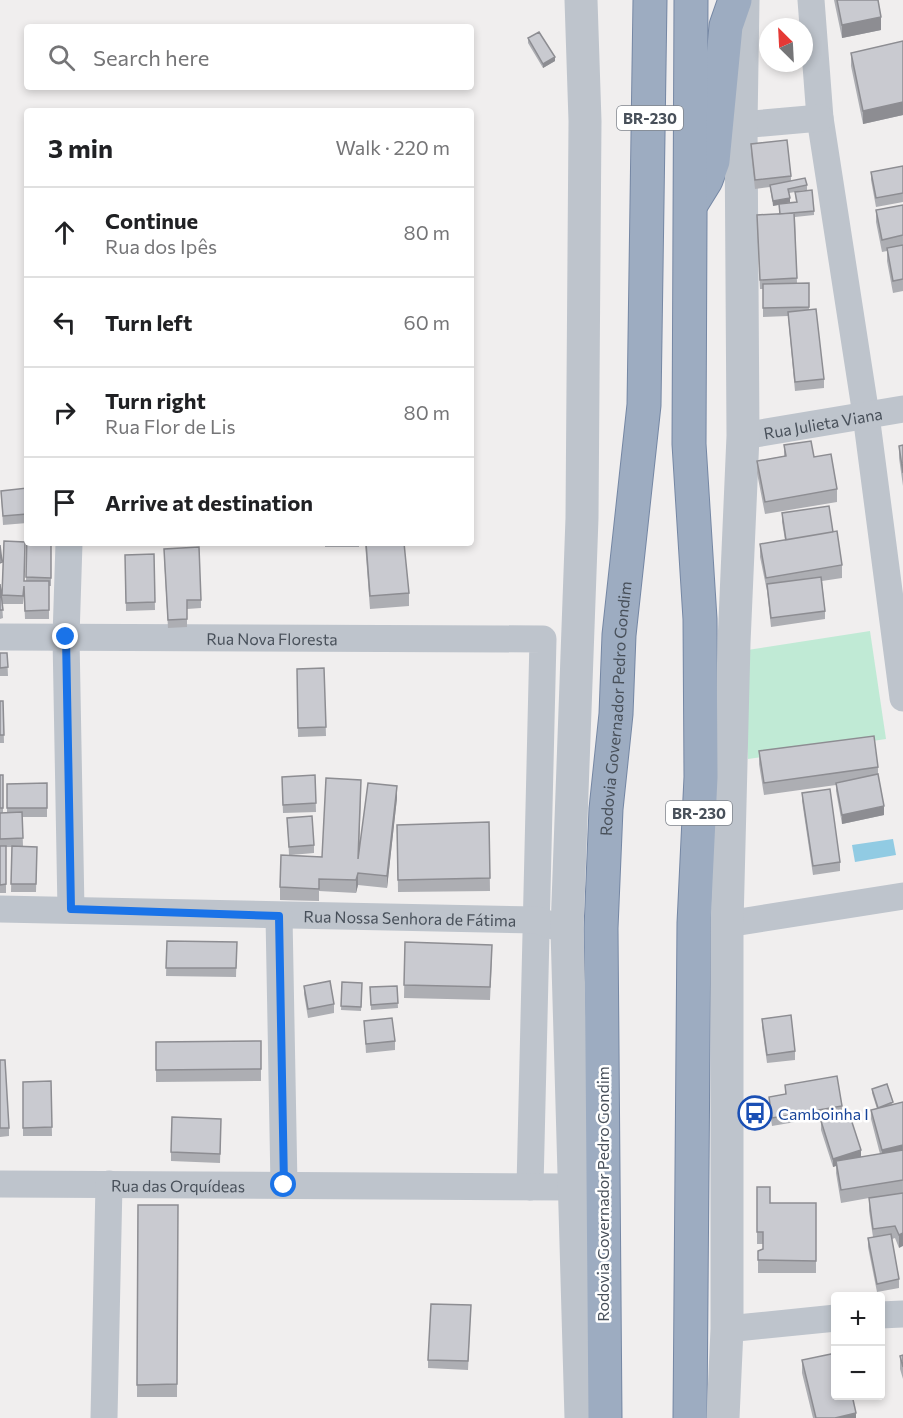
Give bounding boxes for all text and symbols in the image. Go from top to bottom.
north arrow [759,18,813,72]
search box [24,24,474,90]
icon: search [45,41,78,74]
text: Search here [93,44,209,71]
road number: BR-230 [617,106,683,130]
text: 3 min [48,132,113,163]
text: Walk · 220 m [335,135,450,159]
text: Continue [105,207,198,234]
icon: ahead [48,216,81,249]
text: 80 m [404,220,450,244]
text: Rua dos Ipês [105,234,217,258]
icon: left [48,306,81,339]
text: Turn left [105,309,192,336]
text: 60 m [404,310,450,334]
text: Turn right [105,387,206,414]
icon: right [48,396,81,429]
text: 80 m [404,400,450,424]
street label: Rua Julieta Viana [762,403,884,442]
text: Rua Flor de Lis [105,414,236,438]
icon: arrive [48,486,81,519]
text: Arrive at destination [105,489,313,516]
street label: Rodovia Governador Pedro Gondim [595,580,634,836]
route end [52,623,78,649]
street label: Rua Nova Floresta [206,628,338,648]
road number: BR-230 [666,801,732,825]
street label: Rua Nossa Senhora de Fátima [303,906,517,929]
street label: Rodovia Governador Pedro Gondim [593,1066,612,1322]
bus stop icon: Camboinha I [737,1095,773,1131]
place label: Camboinha I [778,1104,869,1123]
route start [270,1171,296,1197]
street label: Rua das Orquídeas [111,1175,245,1195]
map controls [831,1292,885,1400]
button: + [831,1292,885,1346]
button: − [831,1346,885,1400]

